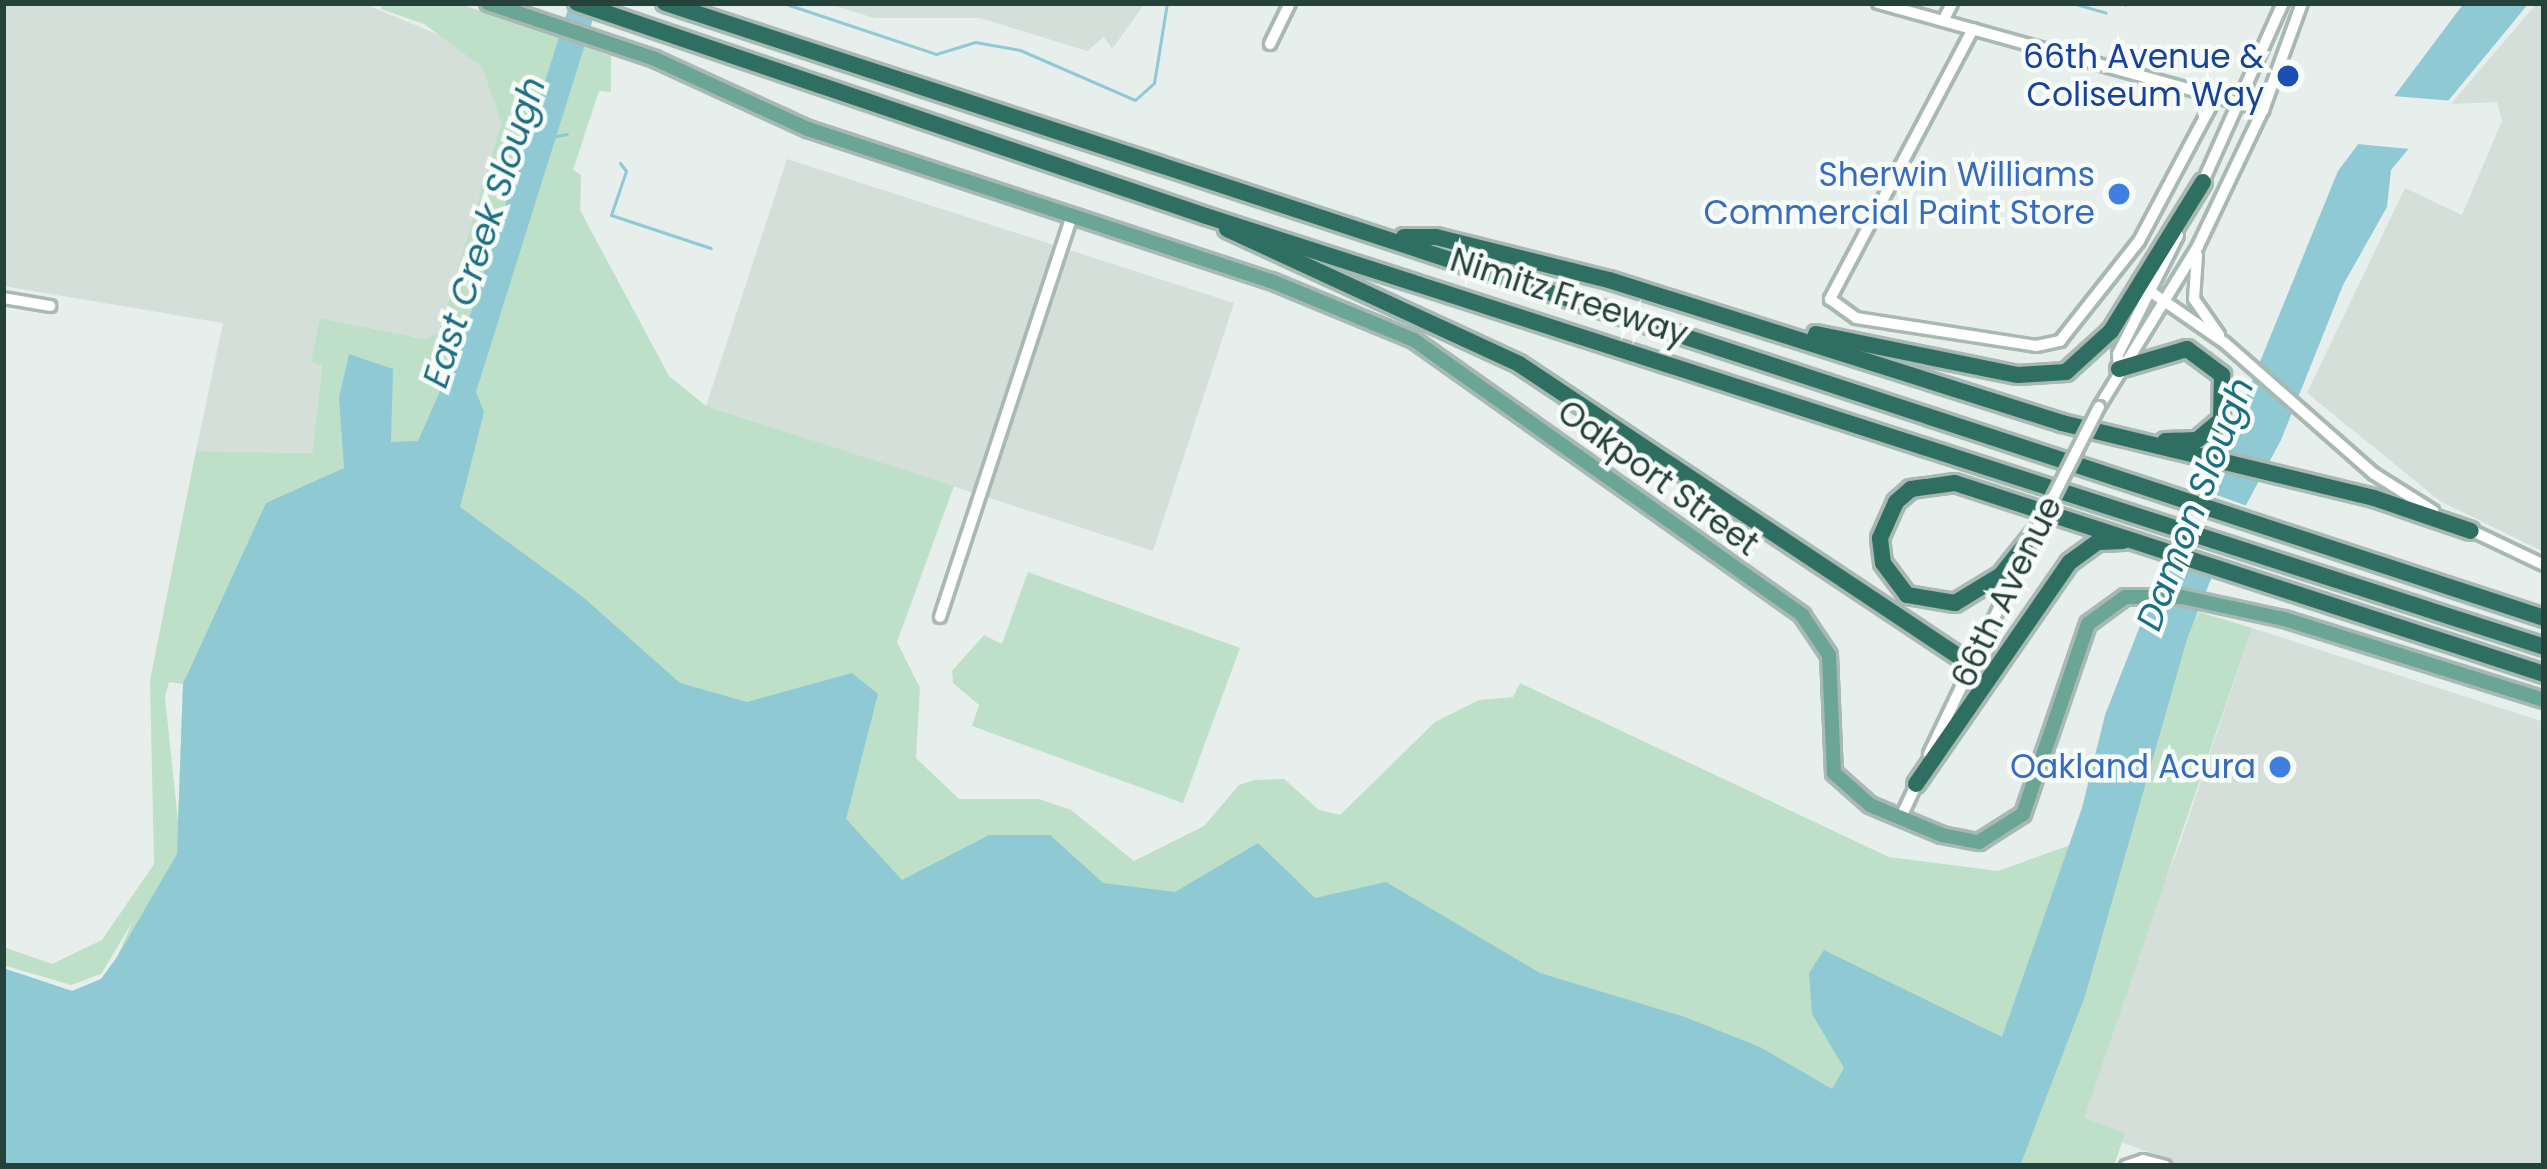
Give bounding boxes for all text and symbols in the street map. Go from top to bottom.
place label: 66th Avenue & Coliseum Way [2023,37,2264,115]
marker: 66th Avenue & Coliseum Way [2275,63,2301,89]
water label: East Creek Slough [413,71,555,393]
place label: Sherwin Williams Commercial Paint Store [1704,155,2095,233]
marker: Sherwin Williams Commercial Paint Store [2106,181,2132,207]
street label: Nimitz Freeway [1445,240,1693,354]
water label: Damon Slough [2127,372,2263,636]
street label: Oakport Street [1550,392,1766,564]
street label: 66th Avenue [1944,490,2070,694]
place label: Oakland Acura [2010,747,2256,787]
marker: Oakland Acura [2267,754,2293,780]

